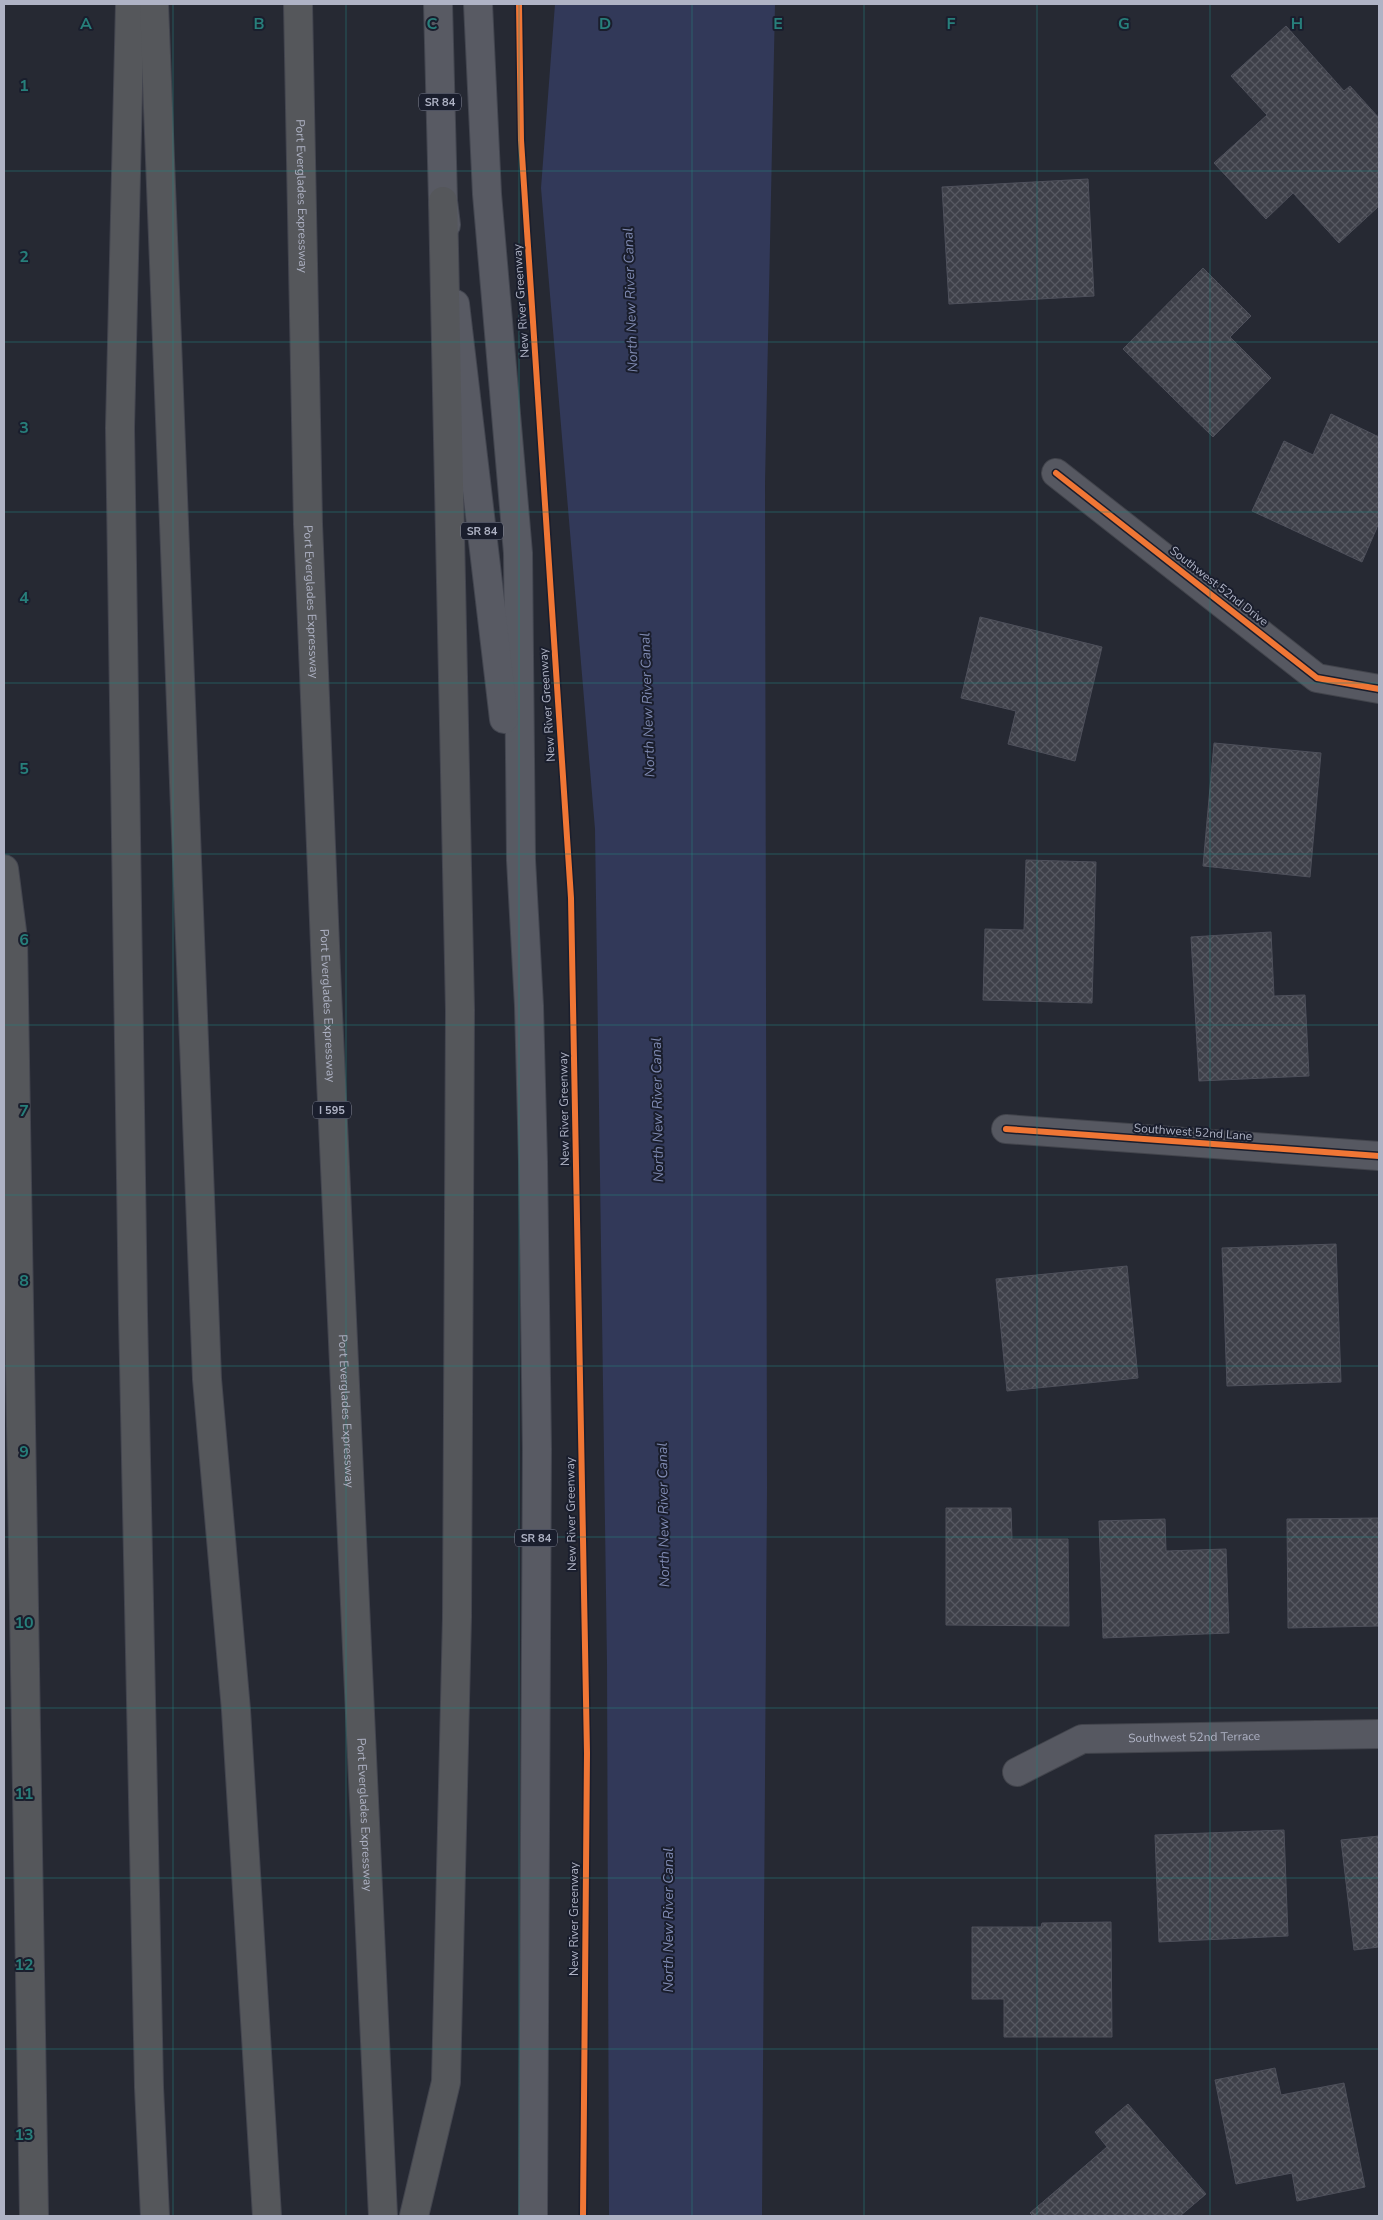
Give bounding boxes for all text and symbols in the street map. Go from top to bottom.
text: A [80,13,92,35]
text: B [253,13,265,35]
text: C [427,13,438,35]
text: D [599,13,611,35]
text: E [773,13,783,35]
text: F [947,13,956,35]
text: G [1118,13,1130,35]
text: H [1291,13,1303,35]
text: 1 [19,75,29,97]
road number: SR 84 [419,94,461,110]
street label: Port Everglades Expressway [292,119,311,274]
water label: North New River Canal [618,227,643,373]
street label: New River Greenway [509,243,533,358]
text: 2 [19,246,29,268]
text: 3 [19,417,29,439]
road number: SR 84 [461,522,503,540]
street label: Port Everglades Expressway [300,525,322,680]
street label: Southwest 52nd Drive [1166,542,1272,630]
text: 4 [19,587,29,609]
water label: North New River Canal [635,632,660,778]
street label: New River Greenway [535,647,559,762]
text: 5 [19,758,29,780]
street label: Port Everglades Expressway [316,928,339,1083]
text: 6 [19,929,29,951]
water label: North New River Canal [647,1037,668,1183]
street label: New River Greenway [555,1051,573,1166]
text: 7 [19,1100,29,1122]
road number: I 595 [313,1102,351,1118]
street label: Southwest 52nd Lane [1133,1120,1253,1144]
text: 8 [19,1270,29,1292]
street label: Port Everglades Expressway [335,1334,358,1489]
text: 9 [19,1441,29,1463]
water label: North New River Canal [653,1442,674,1588]
street label: New River Greenway [562,1456,580,1571]
road number: SR 84 [515,1530,557,1546]
text: 10 [14,1612,34,1634]
street label: Southwest 52nd Terrace [1128,1728,1260,1746]
street label: Port Everglades Expressway [353,1738,376,1893]
text: 11 [14,1783,34,1805]
water label: North New River Canal [659,1848,678,1992]
street label: New River Greenway [566,1861,582,1976]
text: 12 [14,1954,34,1976]
text: 13 [14,2124,34,2146]

